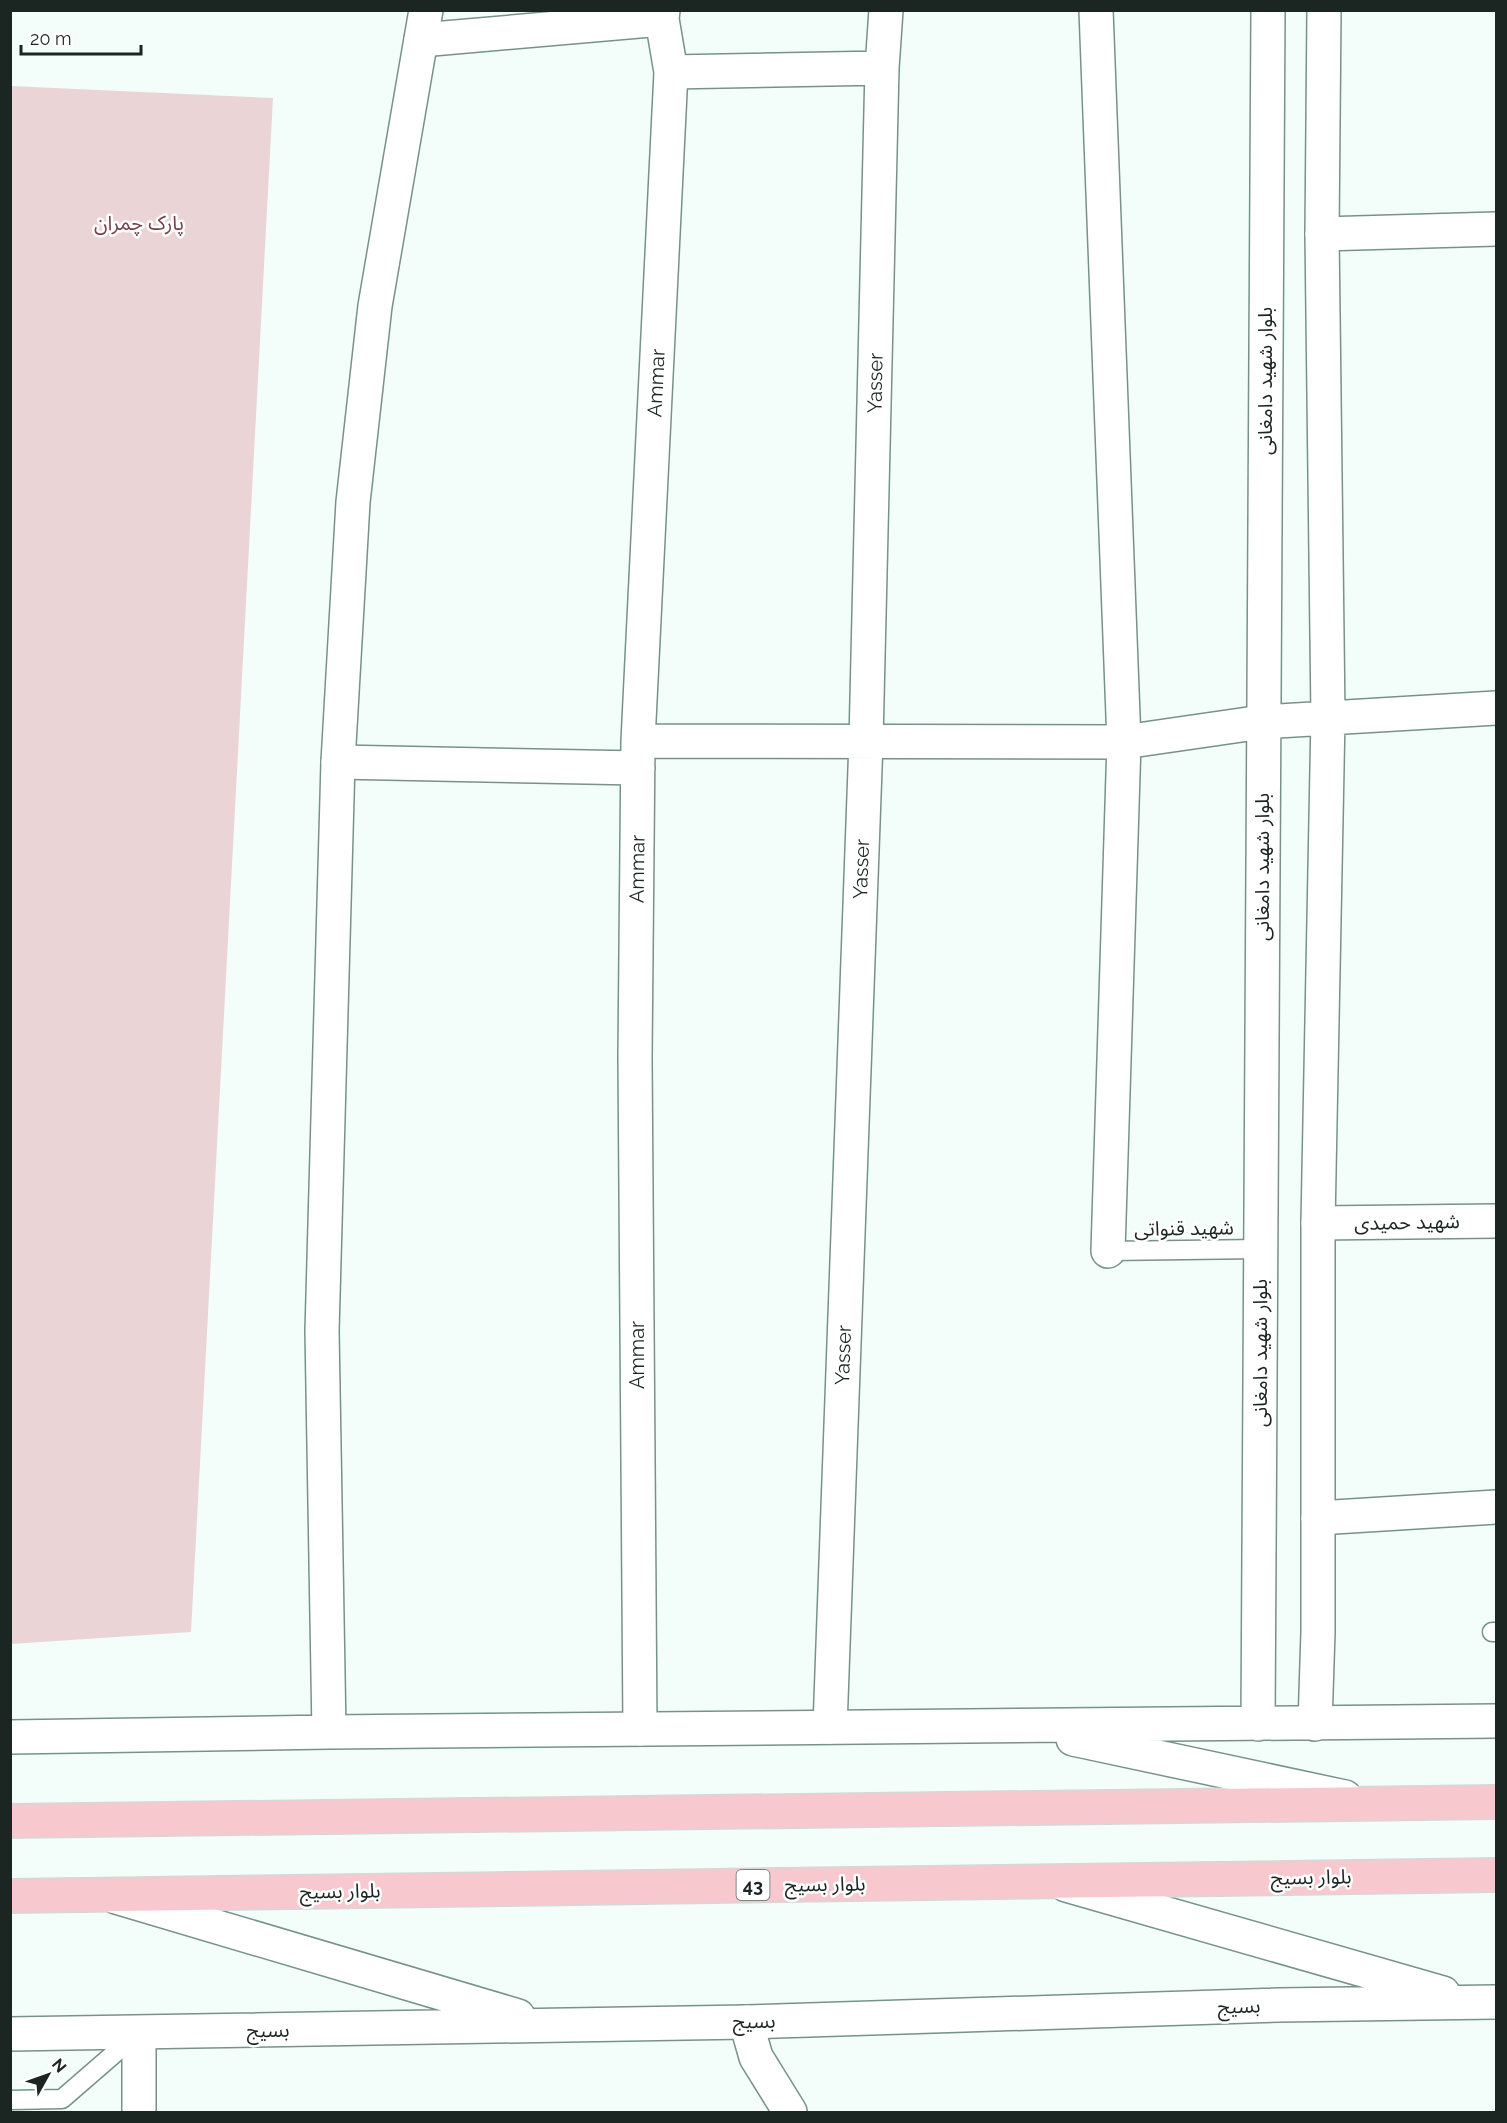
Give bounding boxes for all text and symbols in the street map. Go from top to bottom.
scale bar [21,18,141,56]
text: 20 m [30,28,72,49]
park label: پارک چمران [94,211,184,236]
street label: بلوار شهید دامغانی [1253,307,1277,455]
street label: Ammar [642,348,670,418]
street label: Yasser [862,353,888,413]
street label: بلوار شهید دامغانی [1250,793,1274,941]
street label: Ammar [624,835,650,903]
street label: Yasser [848,838,874,900]
street label: شهید حمیدی [1354,1209,1460,1235]
street label: شهید قنواتی [1134,1215,1234,1241]
street label: بلوار شهید دامغانی [1248,1279,1272,1427]
street label: Ammar [625,1321,649,1389]
street label: Yasser [830,1324,856,1386]
street label: بلوار بسیج [1270,1864,1352,1893]
road number: 43 [736,1870,770,1900]
street label: بلوار بسیج [784,1871,866,1900]
street label: بلوار بسیج [299,1878,381,1907]
street label: بسیج [1217,1993,1261,2022]
street label: بسیج [732,2009,776,2036]
street label: بسیج [246,2018,290,2045]
north arrow [18,2045,78,2105]
text: N [48,2055,70,2076]

